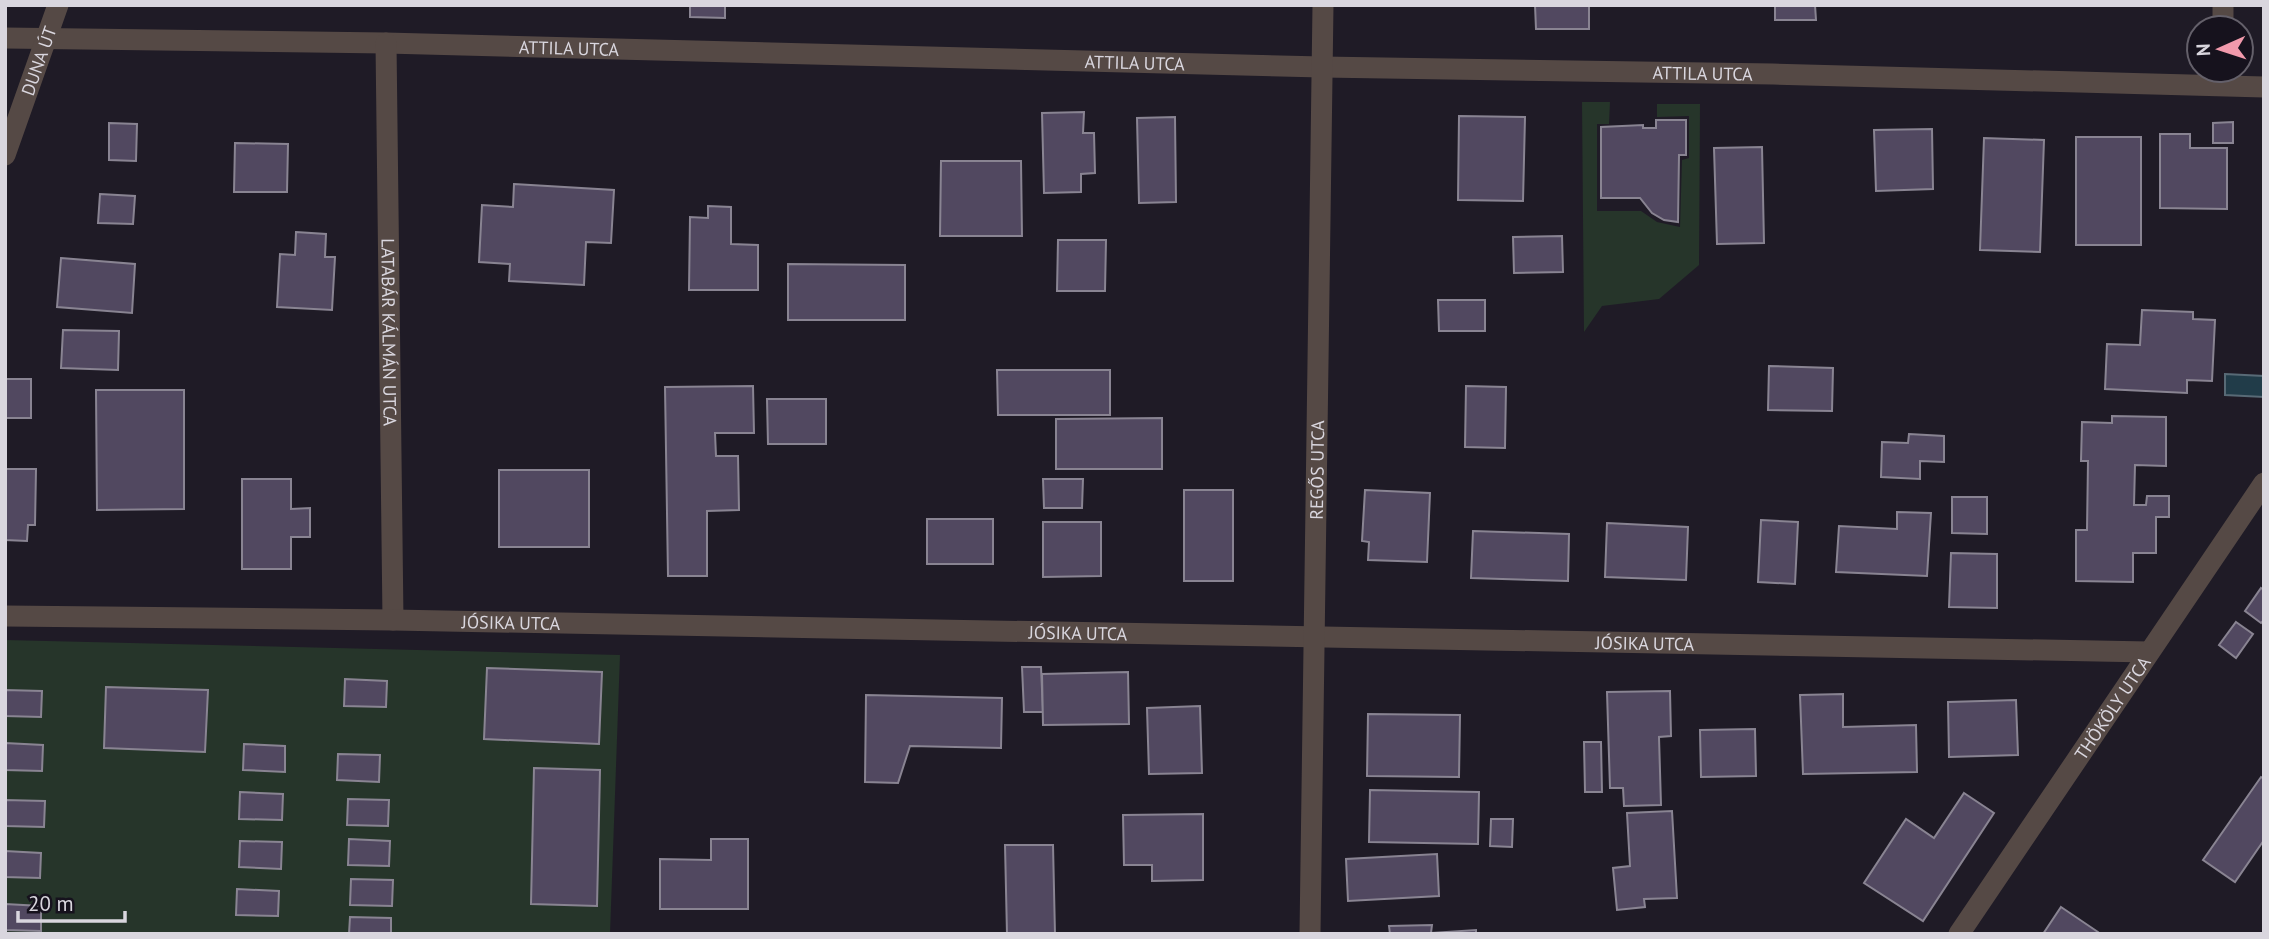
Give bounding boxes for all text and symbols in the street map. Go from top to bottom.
north arrow [2185,14,2255,84]
street label: DUNA ÚT [15,23,61,98]
street label: ATTILA UTCA [519,35,620,60]
text: N [2191,43,2215,57]
street label: ATTILA UTCA [1084,49,1186,75]
street label: ATTILA UTCA [1652,61,1753,85]
street label: LATABÁR KÁLMÁN UTCA [377,238,402,427]
street label: REGŐS UTCA [1304,420,1329,520]
street label: JÓSIKA UTCA [460,610,561,635]
street label: JÓSIKA UTCA [1027,620,1128,645]
street label: JÓSIKA UTCA [1594,630,1695,655]
street label: THÖKÖLY UTCA [2069,651,2155,764]
scale bar [18,880,124,924]
text: 20 m [28,890,74,917]

